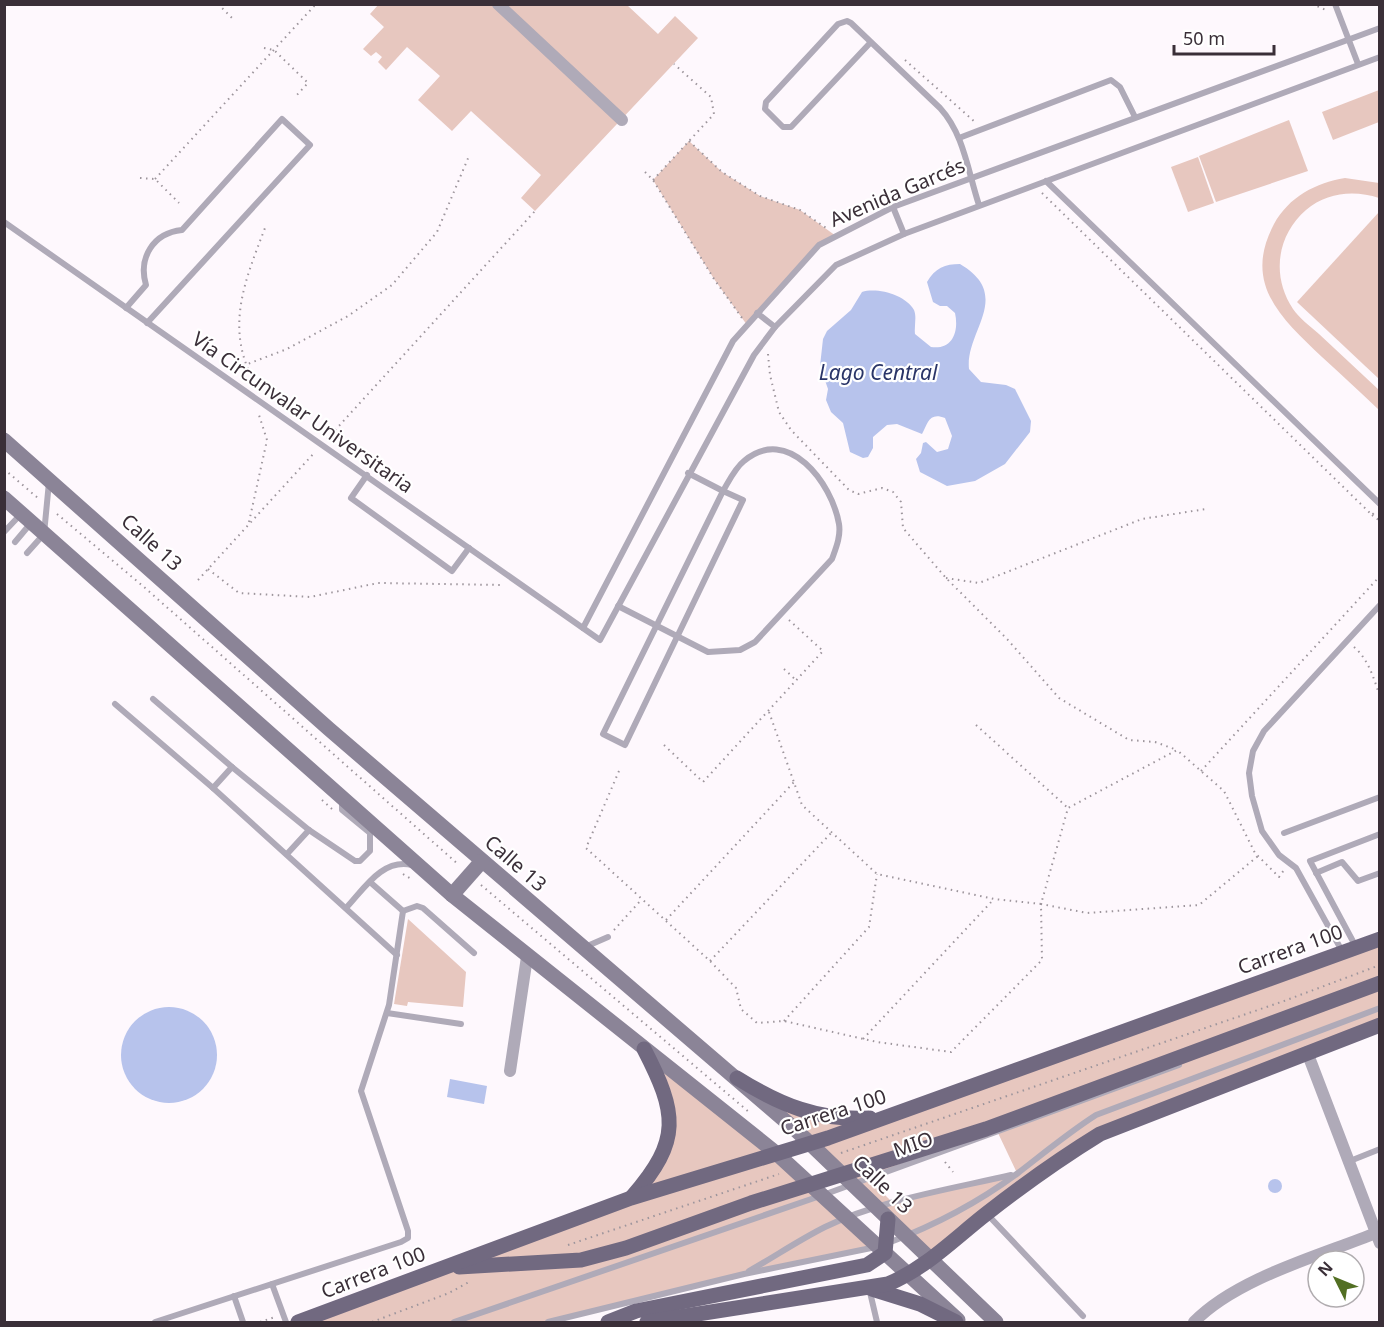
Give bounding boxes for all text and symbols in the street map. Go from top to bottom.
scale bar [1174,18,1274,56]
text: 50 m [1183,26,1225,50]
street label: Avenida Garcés [825,151,969,233]
street label: Vía Circunvalar Universitaria [187,325,419,499]
water label: Lago Central [819,358,938,386]
street label: Calle 13 [116,507,188,577]
street label: Calle 13 [479,829,553,897]
street label: Carrera 100 [1234,918,1346,980]
street label: Carrera 100 [777,1082,889,1142]
street label: MIO [889,1125,937,1163]
street label: Calle 13 [847,1149,919,1219]
street label: Carrera 100 [317,1240,429,1304]
north arrow [1306,1249,1366,1309]
text: N [1313,1257,1338,1281]

